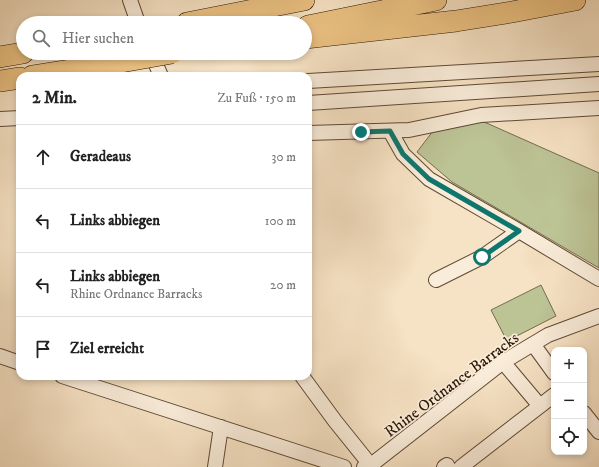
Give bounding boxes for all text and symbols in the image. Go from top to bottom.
search box [16,16,312,60]
icon: search [30,27,52,49]
text: Hier suchen [62,29,134,48]
text: 2 Min. [32,87,77,109]
text: Zu Fuß · 150 m [217,90,296,106]
route end [352,123,370,141]
icon: ahead [32,146,54,168]
text: Geradeaus [70,147,131,166]
text: 30 m [272,149,296,165]
icon: left [32,210,54,232]
text: Links abbiegen [70,211,160,230]
text: 100 m [265,213,296,229]
route start [473,248,491,266]
text: Links abbiegen [70,267,160,286]
icon: left [32,274,54,296]
text: 20 m [270,277,296,293]
text: Rhine Ordnance Barracks [70,286,202,302]
street label: Rhine Ordnance Barracks [381,328,523,442]
icon: arrive [32,338,54,360]
text: Ziel erreicht [70,339,144,358]
map controls [551,347,587,455]
button: + [551,347,587,383]
button: − [551,383,587,419]
button: locate [551,419,587,455]

